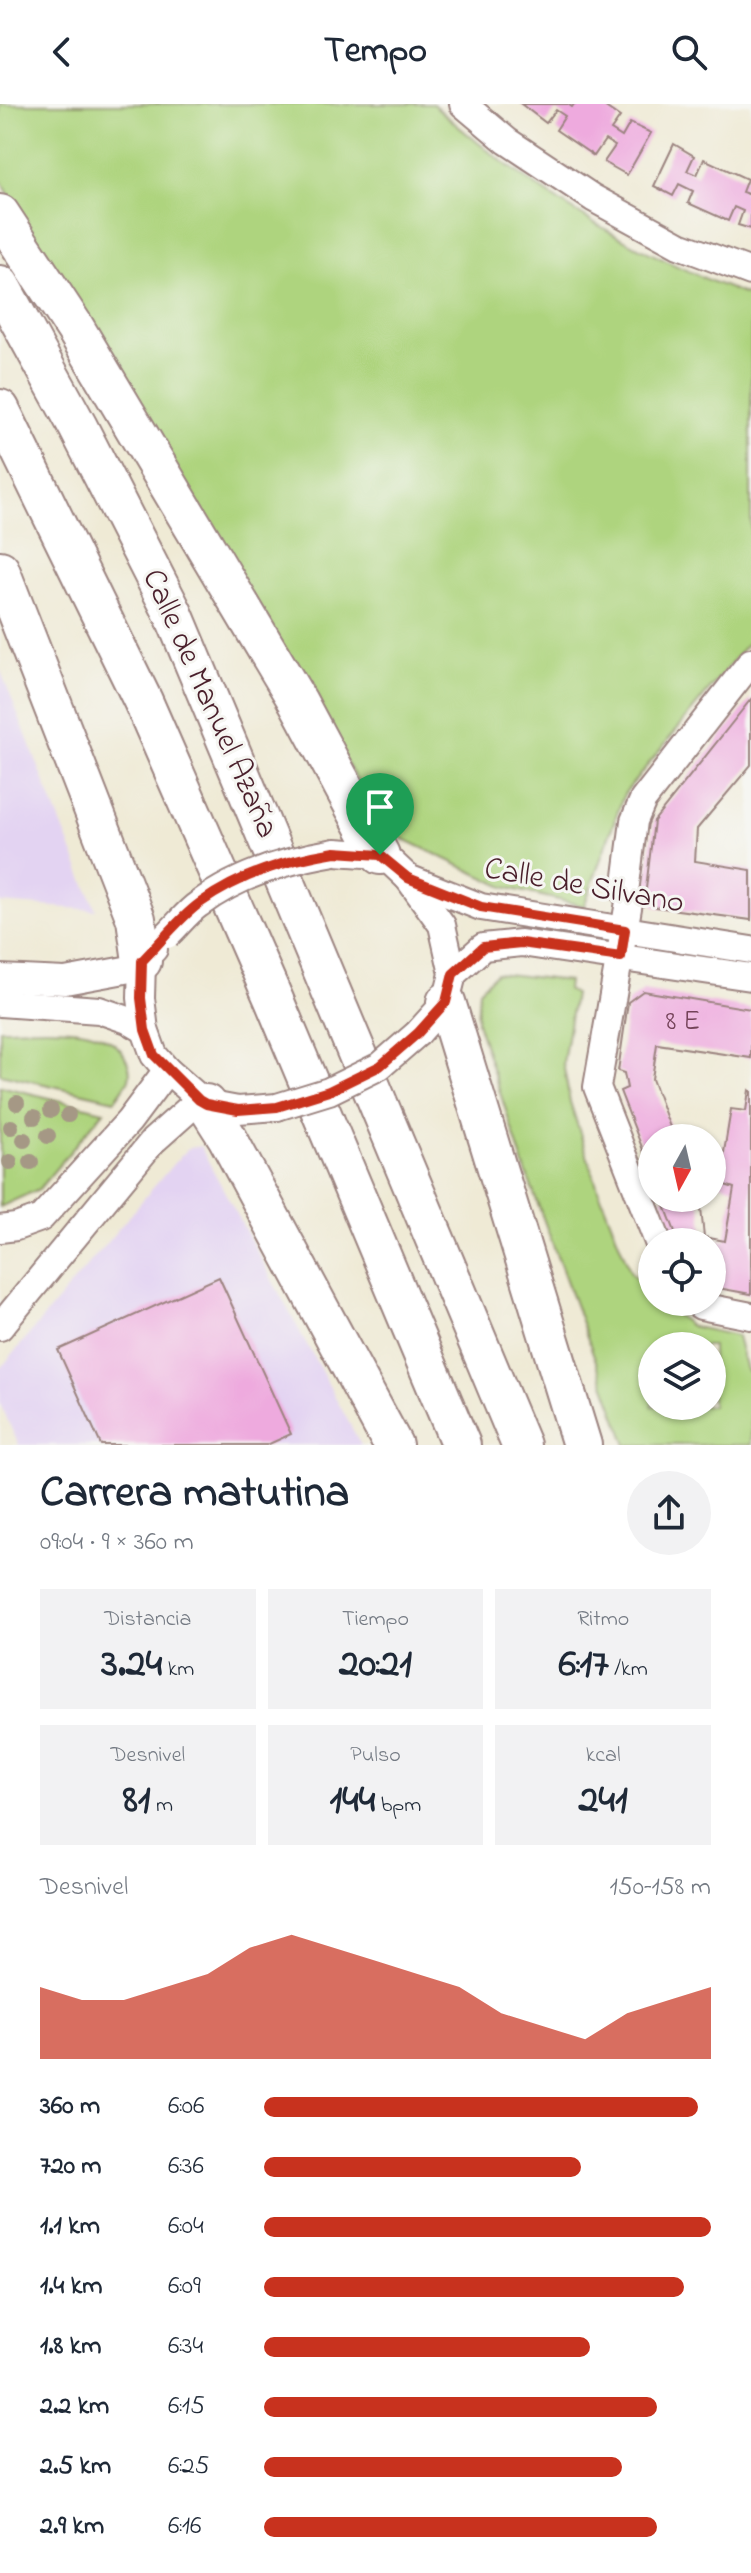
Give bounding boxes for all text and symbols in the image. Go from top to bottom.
text: Tempo [324,26,427,79]
icon: back [40,30,84,74]
icon: search [667,30,711,74]
street label: Calle de Manuel Azaña [129,562,289,846]
pin [346,773,414,855]
icon: arrive [358,785,402,829]
street label: Calle de Silvano [480,846,688,928]
house number: 8 E [666,1002,700,1043]
north arrow [638,1124,726,1212]
map controls [638,1124,726,1420]
button: locate [638,1228,726,1316]
button: layers [638,1332,726,1420]
text: Carrera matutina [40,1462,349,1526]
button: share [627,1471,711,1555]
text: 09:04 · 9 × 360 m [40,1524,194,1562]
text: Distancia [104,1604,191,1636]
text: Tiempo [342,1604,409,1636]
text: Ritmo [577,1604,629,1636]
text: 3.24 [101,1636,162,1695]
text: 20:21 [339,1636,412,1695]
text: 6:17 [559,1636,609,1695]
text: km [162,1654,194,1686]
text: /km [609,1654,648,1686]
text: Desnivel [110,1740,185,1772]
text: Pulso [350,1740,401,1772]
text: kcal [586,1740,621,1772]
text: 81 [123,1772,150,1831]
text: 144 [330,1772,375,1831]
text: 241 [579,1772,628,1831]
text: m [150,1790,173,1822]
text: bpm [375,1790,421,1822]
text: Desnivel [40,1869,128,1907]
text: 150–158 m [610,1869,711,1907]
text: 360 m [40,2088,100,2126]
text: 6:06 [168,2088,204,2126]
text: 720 m [40,2148,102,2186]
text: 6:36 [168,2148,204,2186]
text: 1.1 km [40,2208,100,2246]
text: 6:04 [168,2208,204,2246]
text: 1.4 km [40,2268,102,2306]
text: 6:09 [168,2268,201,2306]
text: 1.8 km [40,2328,101,2366]
text: 6:34 [168,2328,203,2366]
text: 2.2 km [40,2388,109,2426]
text: 6:15 [168,2388,205,2426]
text: 2.5 km [40,2448,111,2486]
text: 6:25 [168,2448,209,2486]
text: 2.9 km [40,2508,104,2546]
text: 6:16 [168,2508,201,2546]

